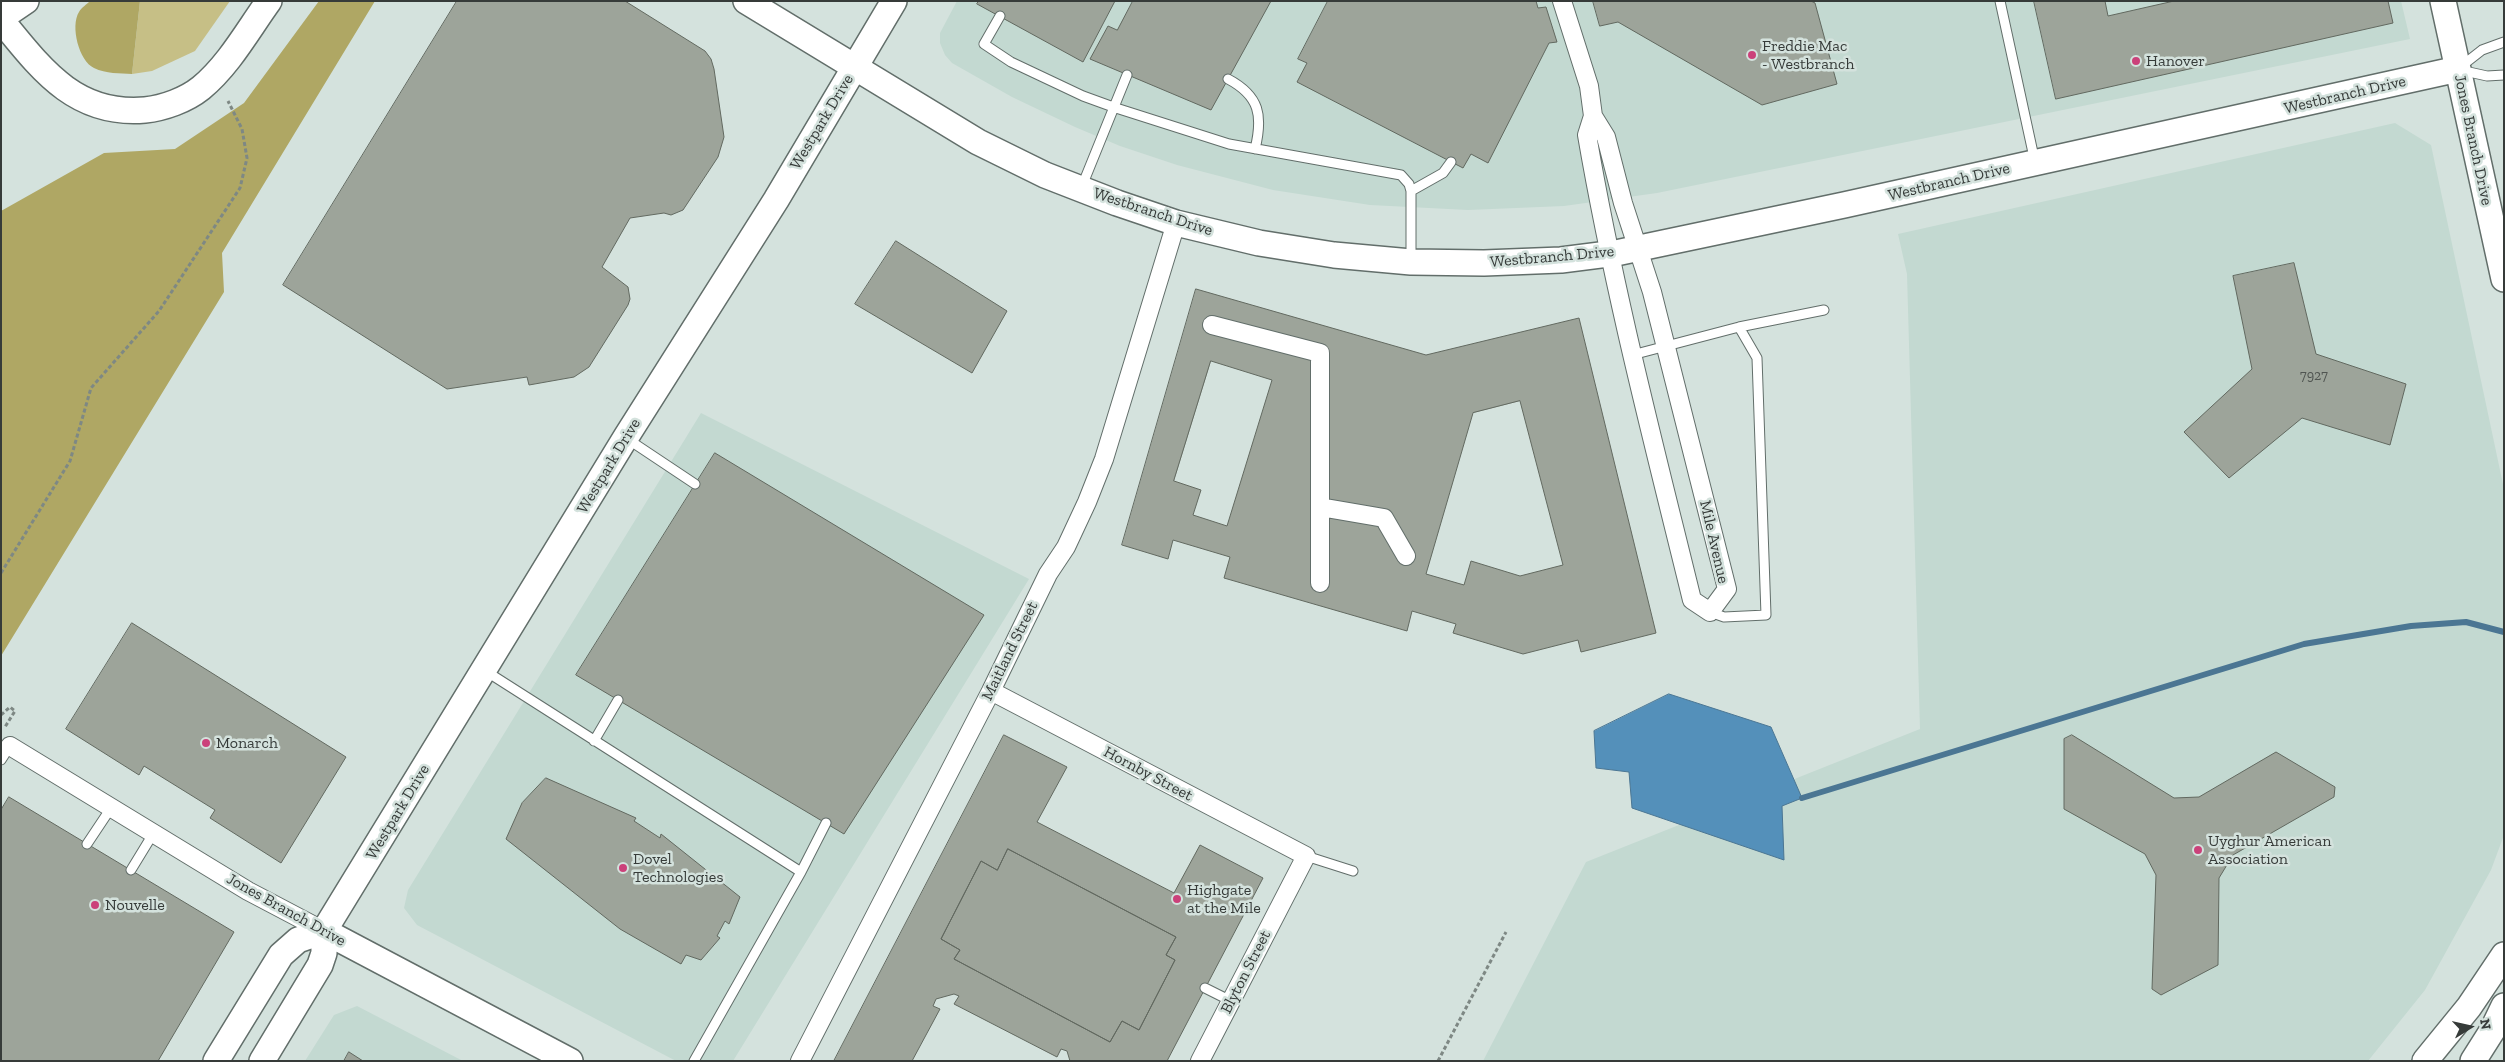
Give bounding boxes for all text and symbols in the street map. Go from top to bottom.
place label: Freddie Mac - Westbranch [1762,36,1854,74]
marker: Freddie Mac - Westbranch [1746,49,1758,61]
place label: Hanover [2146,51,2205,71]
marker: Hanover [2130,55,2142,67]
street label: Westpark Drive [786,71,858,173]
street label: Westbranch Drive [2282,72,2408,118]
street label: Jones Branch Drive [2450,73,2496,207]
street label: Westbranch Drive [1886,159,2012,205]
street label: Westbranch Drive [1091,184,1215,240]
street label: Westbranch Drive [1489,242,1615,272]
house number: 7927 [2300,368,2328,384]
street label: Westpark Drive [573,415,645,517]
street label: Mile Avenue [1695,499,1733,585]
street label: Maitland Street [978,598,1042,704]
place label: Monarch [216,733,278,753]
marker: Monarch [200,737,212,749]
street label: Hornby Street [1100,743,1196,805]
street label: Westpark Drive [362,761,434,863]
place label: Uyghur American Association [2208,831,2331,869]
marker: Uyghur American Association [2192,844,2204,856]
place label: Dovel Technologies [633,849,723,887]
marker: Dovel Technologies [617,862,629,874]
street label: Jones Branch Drive [223,869,349,951]
place label: Highgate at the Mile [1187,880,1261,918]
marker: Highgate at the Mile [1171,893,1183,905]
place label: Nouvelle [105,895,165,915]
marker: Nouvelle [89,899,101,911]
street label: Blyton Street [1217,927,1275,1017]
north arrow [2445,1002,2495,1052]
text: N [2476,1018,2495,1031]

